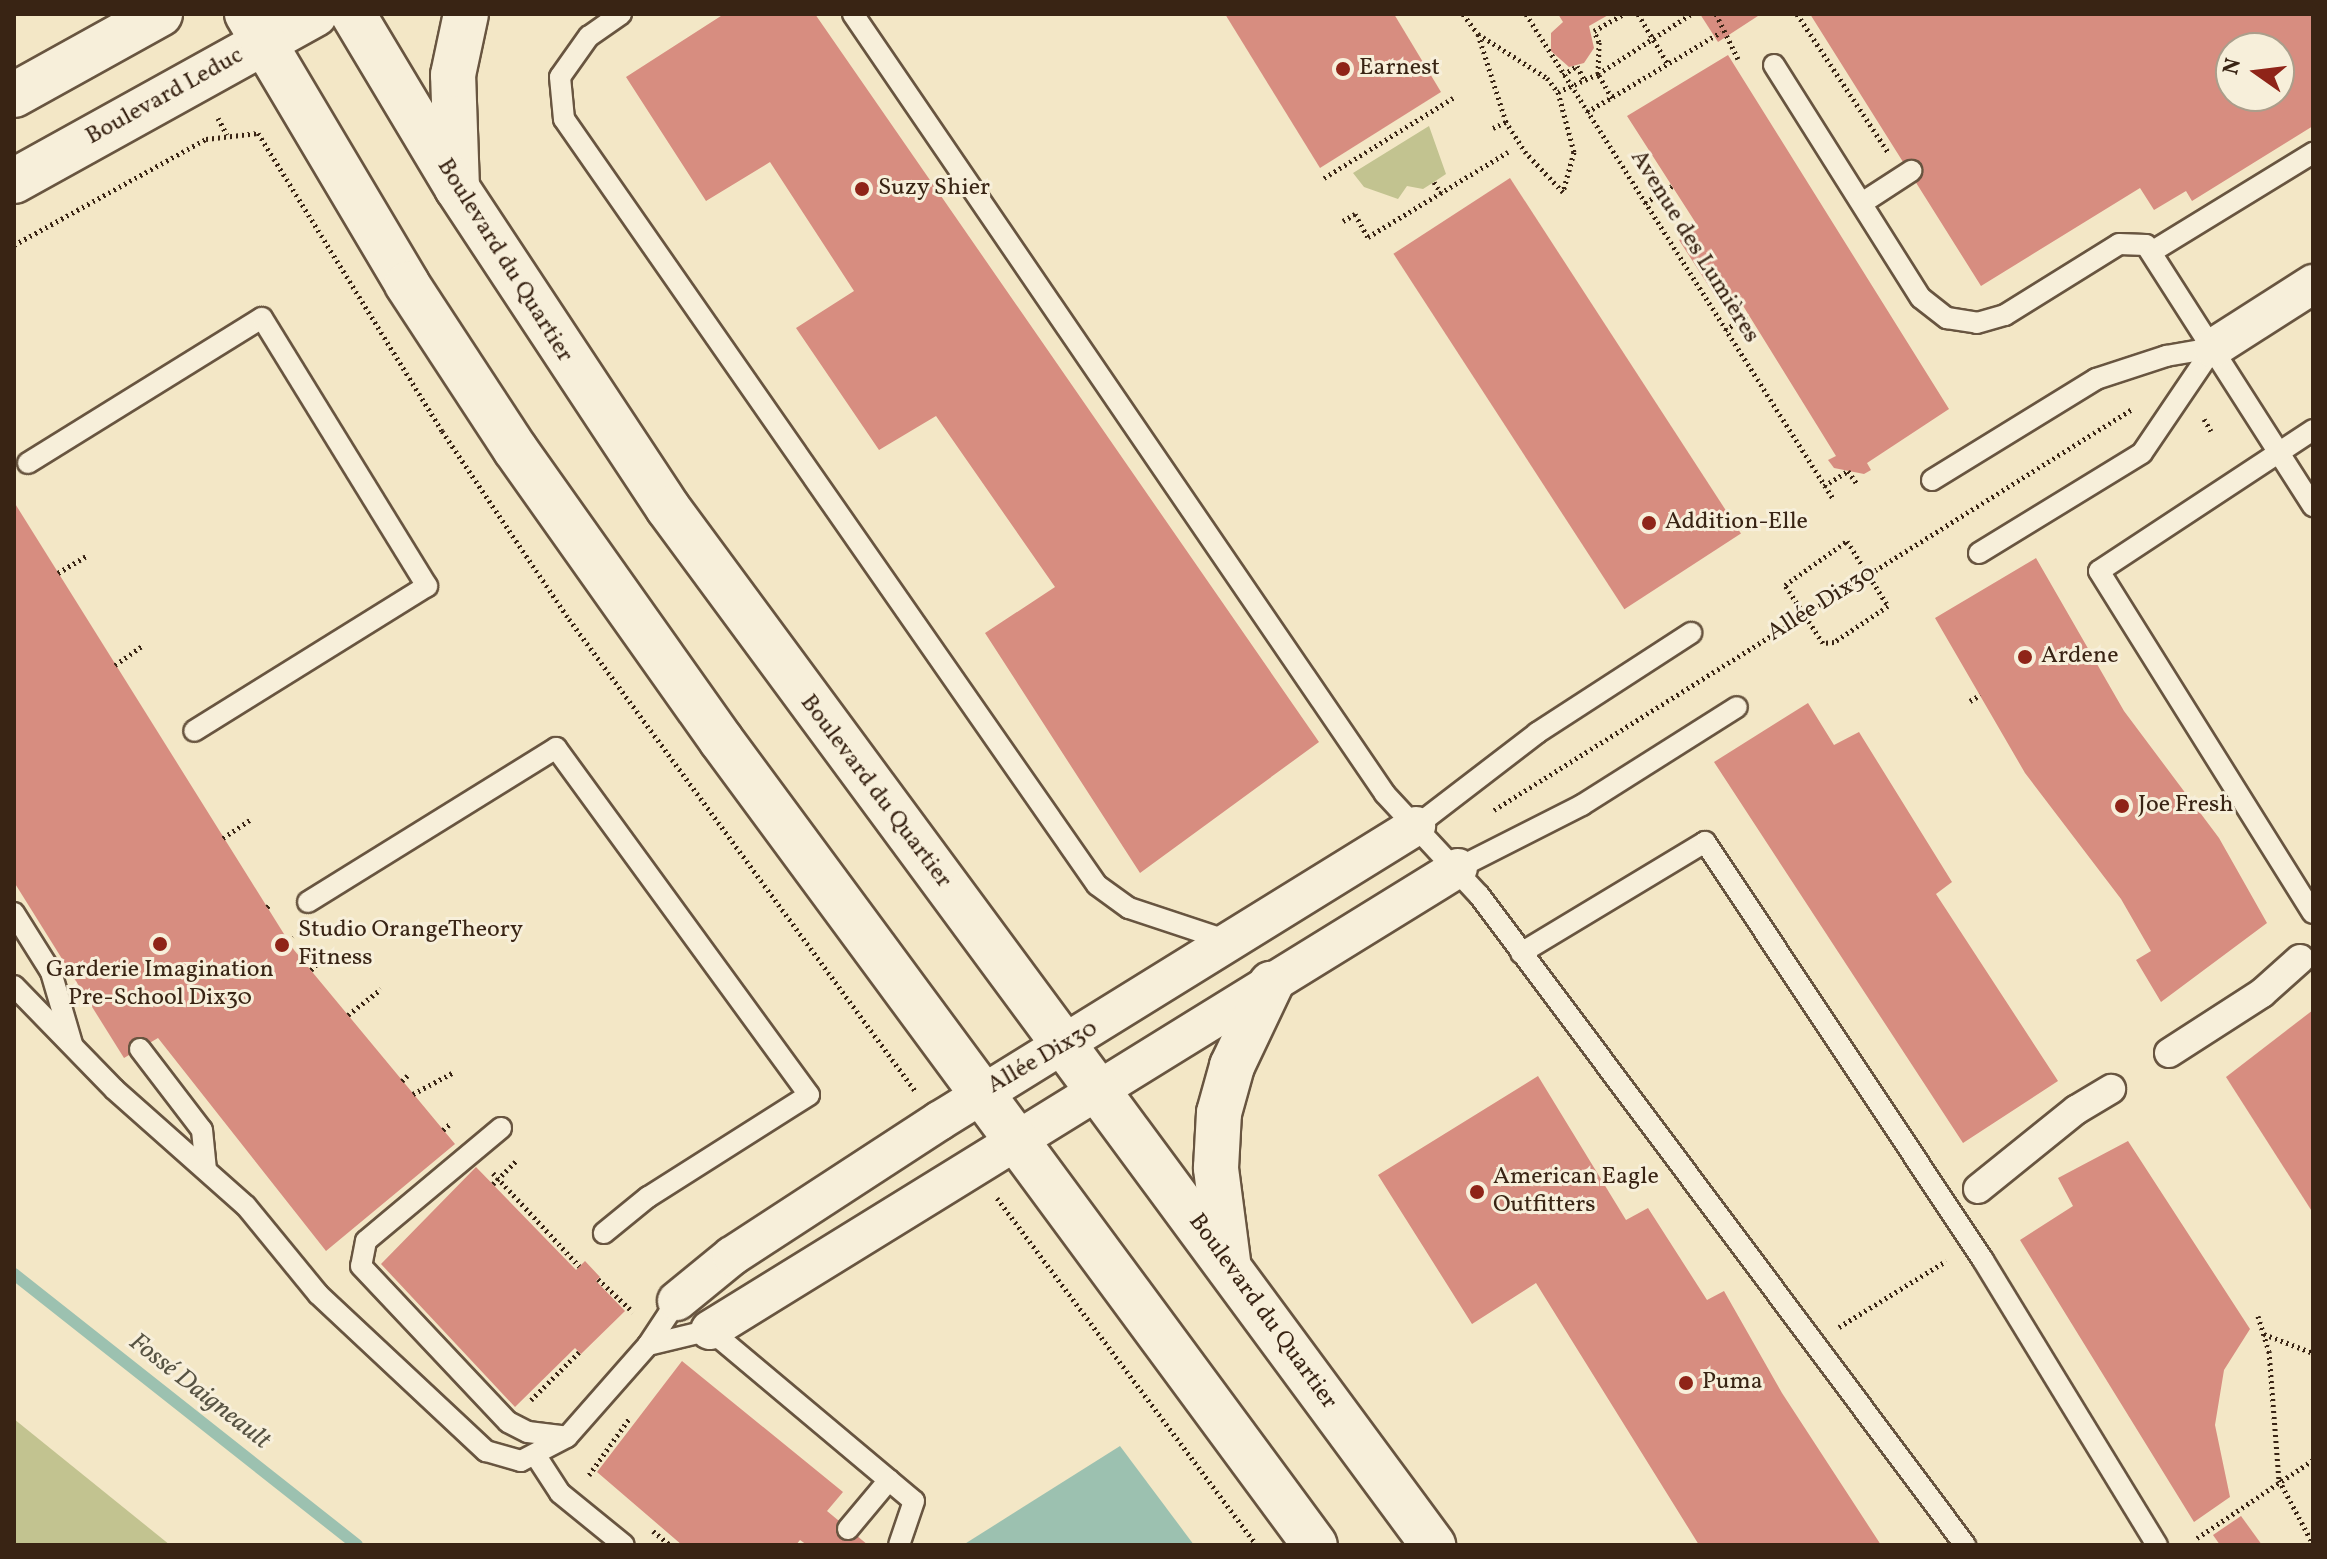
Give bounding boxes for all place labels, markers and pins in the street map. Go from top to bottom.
place label: Earnest [1359,55,1440,83]
marker: Earnest [1334,60,1352,78]
place label: Suzy Shier [878,175,991,203]
marker: Suzy Shier [853,180,871,198]
place label: Addition-Elle [1665,509,1808,537]
marker: Addition-Elle [1640,514,1658,532]
place label: Ardene [2041,643,2119,671]
marker: Ardene [2016,648,2034,666]
place label: Joe Fresh [2138,792,2234,820]
marker: Joe Fresh [2113,797,2131,815]
place label: Studio OrangeTheory Fitness [298,917,523,973]
marker: Garderie Imagination Pre-School Dix30 [151,935,169,953]
marker: Studio OrangeTheory Fitness [273,936,291,954]
place label: Garderie Imagination Pre-School Dix30 [46,957,274,1013]
place label: American Eagle Outfitters [1493,1164,1659,1220]
marker: American Eagle Outfitters [1468,1183,1486,1201]
place label: Puma [1702,1369,1763,1397]
marker: Puma [1677,1374,1695,1392]

